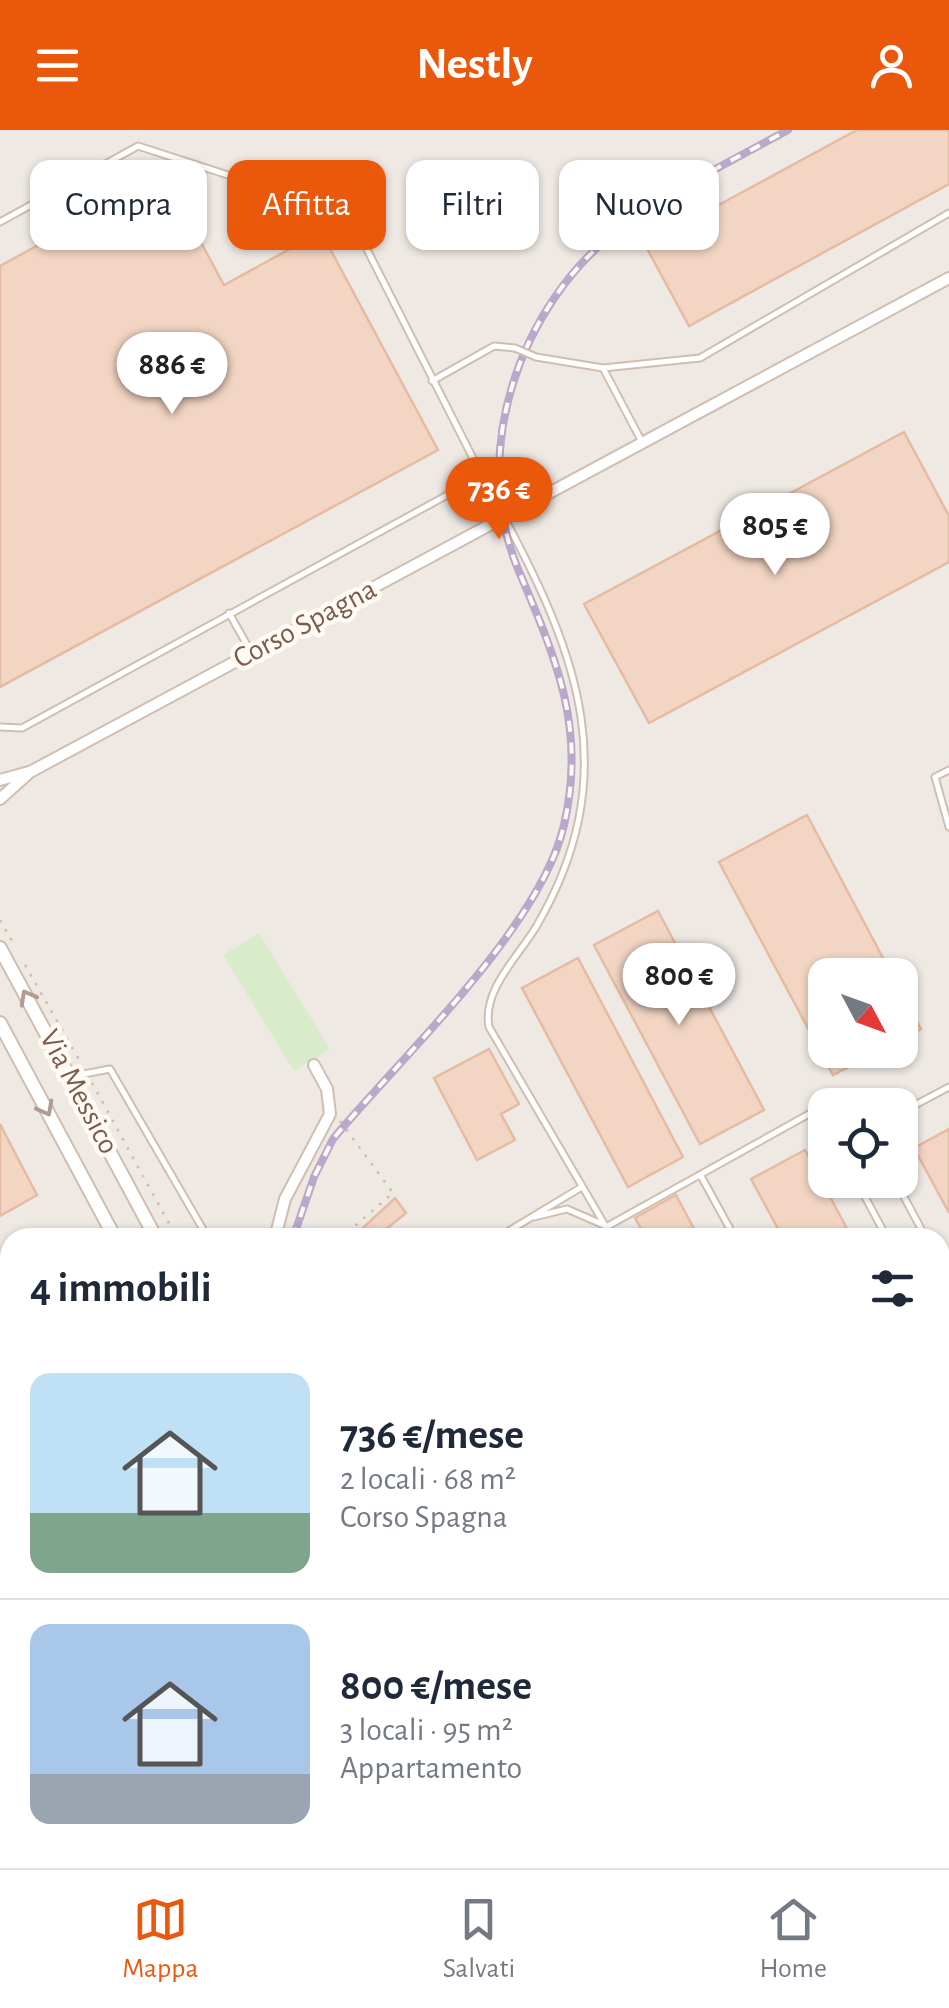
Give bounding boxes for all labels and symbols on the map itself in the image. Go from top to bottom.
pin: 886 € [102,332,242,417]
pin: 736 € [429,457,569,542]
pin: 805 € [705,493,845,578]
street label: Corso Spagna [229,574,381,674]
pin: 800 € [609,943,749,1028]
north arrow [808,958,918,1068]
one-way arrow [20,990,40,1008]
street label: Via Messico [34,1025,124,1159]
one-way arrow [34,1099,53,1117]

